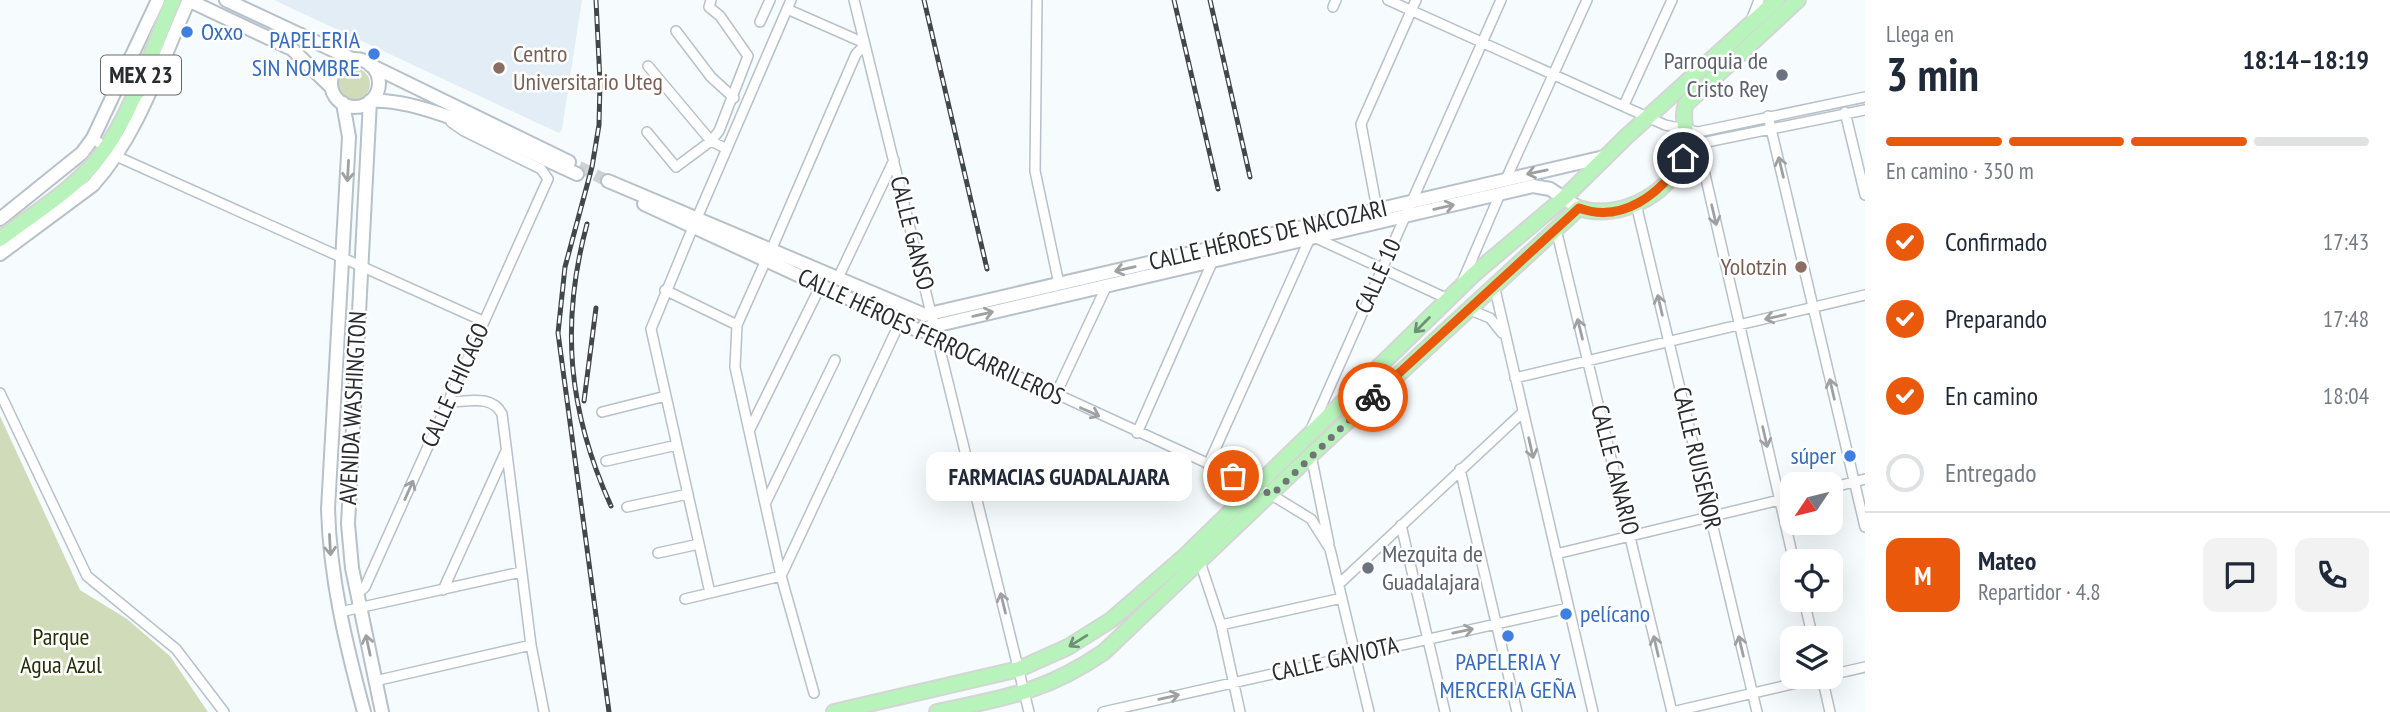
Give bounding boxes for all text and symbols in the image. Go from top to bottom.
place label: Oxxo [201,16,243,47]
text: Llega en [1886,19,1954,48]
marker: Oxxo [179,24,195,40]
place label: PAPELERIA SIN NOMBRE [252,24,361,83]
place label: Centro Universitario Uteg [513,38,663,97]
text: 18:14–18:19 [2242,43,2369,76]
text: 3 min [1886,44,1979,104]
place label: Parroquia de Cristo Rey [1664,45,1768,104]
marker: PAPELERIA SIN NOMBRE [366,46,382,62]
road number: MEX 23 [101,55,181,94]
marker: Centro Universitario Uteg [491,60,507,76]
marker: Parroquia de Cristo Rey [1774,67,1790,83]
pin [1653,128,1713,188]
icon: home [1664,139,1702,177]
one-way arrow [1774,156,1788,179]
text: En camino · 350 m [1886,156,2034,185]
one-way arrow [341,159,354,182]
one-way arrow [1526,166,1549,179]
street label: CALLE GANSO [883,173,942,293]
street label: CALLE HÉROES DE NACOZARI [1146,192,1390,277]
one-way arrow [1432,200,1455,213]
one-way arrow [1708,203,1721,226]
icon: check [1886,223,1924,261]
text: Confirmado [1945,225,2047,258]
text: 17:43 [2323,227,2369,256]
street label: CALLE 10 [1347,234,1408,318]
place label: Yolotzin [1720,251,1787,282]
marker: Yolotzin [1793,259,1809,275]
street label: CALLE HÉROES FERROCARRILEROS [793,261,1069,412]
one-way arrow [1114,262,1137,276]
one-way arrow [1653,294,1666,317]
icon: check [1886,300,1924,338]
text: Preparando [1945,302,2047,335]
text: 17:48 [2323,304,2369,333]
one-way arrow [971,307,994,320]
street label: AVENIDA WASHINGTON [332,310,373,506]
one-way arrow [1764,310,1787,324]
one-way arrow [1413,316,1430,333]
street label: CALLE CHICAGO [413,318,496,452]
one-way arrow [1573,318,1586,341]
courier [1338,362,1408,432]
icon: check [1886,377,1924,415]
icon: bike [1354,378,1392,416]
one-way arrow [1825,378,1838,401]
text: En camino [1945,379,2038,412]
text: 18:04 [2323,381,2369,410]
street label: CALLE RUISEÑOR [1666,384,1729,532]
street label: CALLE CANARIO [1584,401,1647,538]
one-way arrow [1079,406,1100,419]
one-way arrow [1759,425,1772,448]
one-way arrow [1525,436,1538,458]
place label: súper [1791,440,1836,471]
pin [1203,446,1263,506]
marker: súper [1842,448,1858,464]
callout: FARMACIAS GUADALAJARA [925,452,1191,500]
text: Entregado [1945,456,2037,489]
icon: bag [1214,457,1252,495]
text: FARMACIAS GUADALAJARA [948,462,1170,491]
north arrow [1780,472,1843,536]
map controls [1780,472,1843,689]
one-way arrow [403,480,416,501]
one-way arrow [323,533,336,556]
place label: Mezquita de Guadalajara [1382,538,1483,597]
button: chat [2203,538,2277,612]
button: phone [2295,538,2369,612]
text: Mateo [1978,544,2036,577]
button: locate [1780,549,1843,612]
text: M [1914,559,1932,592]
marker: Mezquita de Guadalajara [1360,560,1376,576]
text: Repartidor · 4.8 [1978,577,2101,606]
one-way arrow [995,592,1009,615]
place label: pelícano [1580,598,1650,629]
marker: pelícano [1558,606,1574,622]
park label: Parque Agua Azul [20,621,102,680]
one-way arrow [1451,624,1474,637]
button: layers [1780,626,1843,689]
marker: PAPELERIA Y MERCERIA GEÑA [1500,628,1516,644]
street label: CALLE GAVIOTA [1269,629,1402,688]
one-way arrow [360,634,374,657]
one-way arrow [1068,635,1088,649]
one-way arrow [1649,635,1662,657]
one-way arrow [1734,635,1747,658]
place label: PAPELERIA Y MERCERIA GEÑA [1440,646,1577,705]
one-way arrow [1157,690,1180,703]

